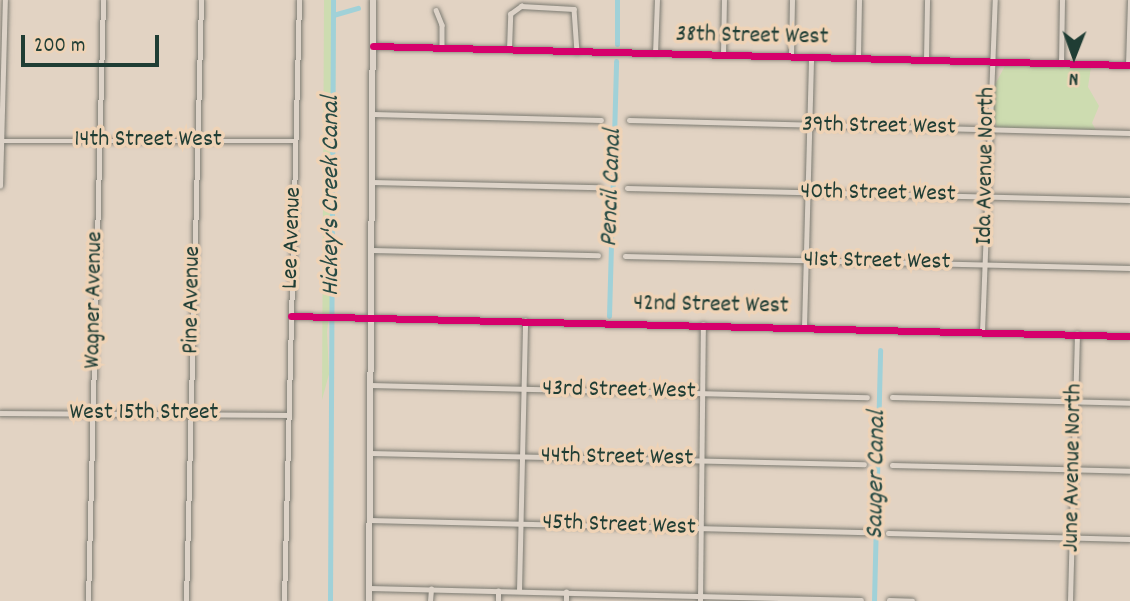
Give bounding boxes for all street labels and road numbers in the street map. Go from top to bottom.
street label: 38th Street West [675,21,829,53]
street label: Ida Avenue North [971,87,1003,245]
street label: 39th Street West [802,111,956,143]
street label: 14th Street West [74,127,222,155]
street label: 40th Street West [800,178,956,210]
street label: Lee Avenue [277,186,309,290]
street label: Wagner Avenue [79,231,111,369]
street label: Pine Avenue [178,246,208,354]
street label: 41st Street West [803,246,951,278]
street label: 42nd Street West [633,290,789,322]
street label: 43rd Street West [542,375,696,407]
street label: June Avenue North [1058,383,1090,553]
street label: West 15th Street [70,400,218,428]
street label: 44th Street West [541,442,693,474]
street label: 45th Street West [542,509,696,543]

